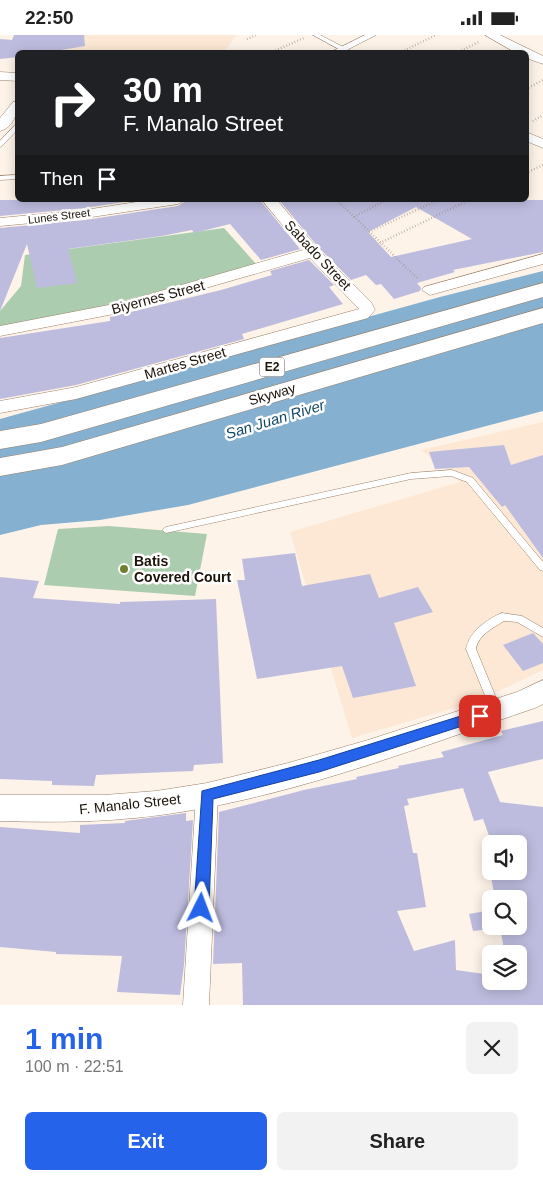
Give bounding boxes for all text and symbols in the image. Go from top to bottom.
text: 22:50 [25,7,74,28]
icon: right [40,70,105,135]
text: 30 m [123,70,203,109]
text: F. Manalo Street [123,111,283,136]
icon: arrive [93,165,121,193]
text: Then [40,168,83,189]
street label: Lunes Street [27,206,91,226]
street label: Sabado Street [282,217,354,293]
street label: Biyernes Street [110,277,206,317]
street label: Martes Street [142,344,228,382]
road number: E2 [260,357,284,377]
street label: Skyway [247,380,297,408]
water label: San Juan River [223,396,327,442]
place label: Batis Covered Court [134,553,232,585]
marker: Batis Covered Court [118,563,130,575]
pin [459,695,501,737]
icon: arrive [466,702,494,730]
street label: F. Manalo Street [78,791,182,817]
map controls [482,835,527,990]
button: sound [482,835,527,880]
position arrow [174,881,226,933]
button: search [482,890,527,935]
button: layers [482,945,527,990]
text: 1 min [25,1022,103,1055]
button: close [466,1022,518,1074]
text: 100 m · 22:51 [25,1058,124,1075]
button: Exit [25,1112,267,1170]
button: Share [277,1112,518,1170]

